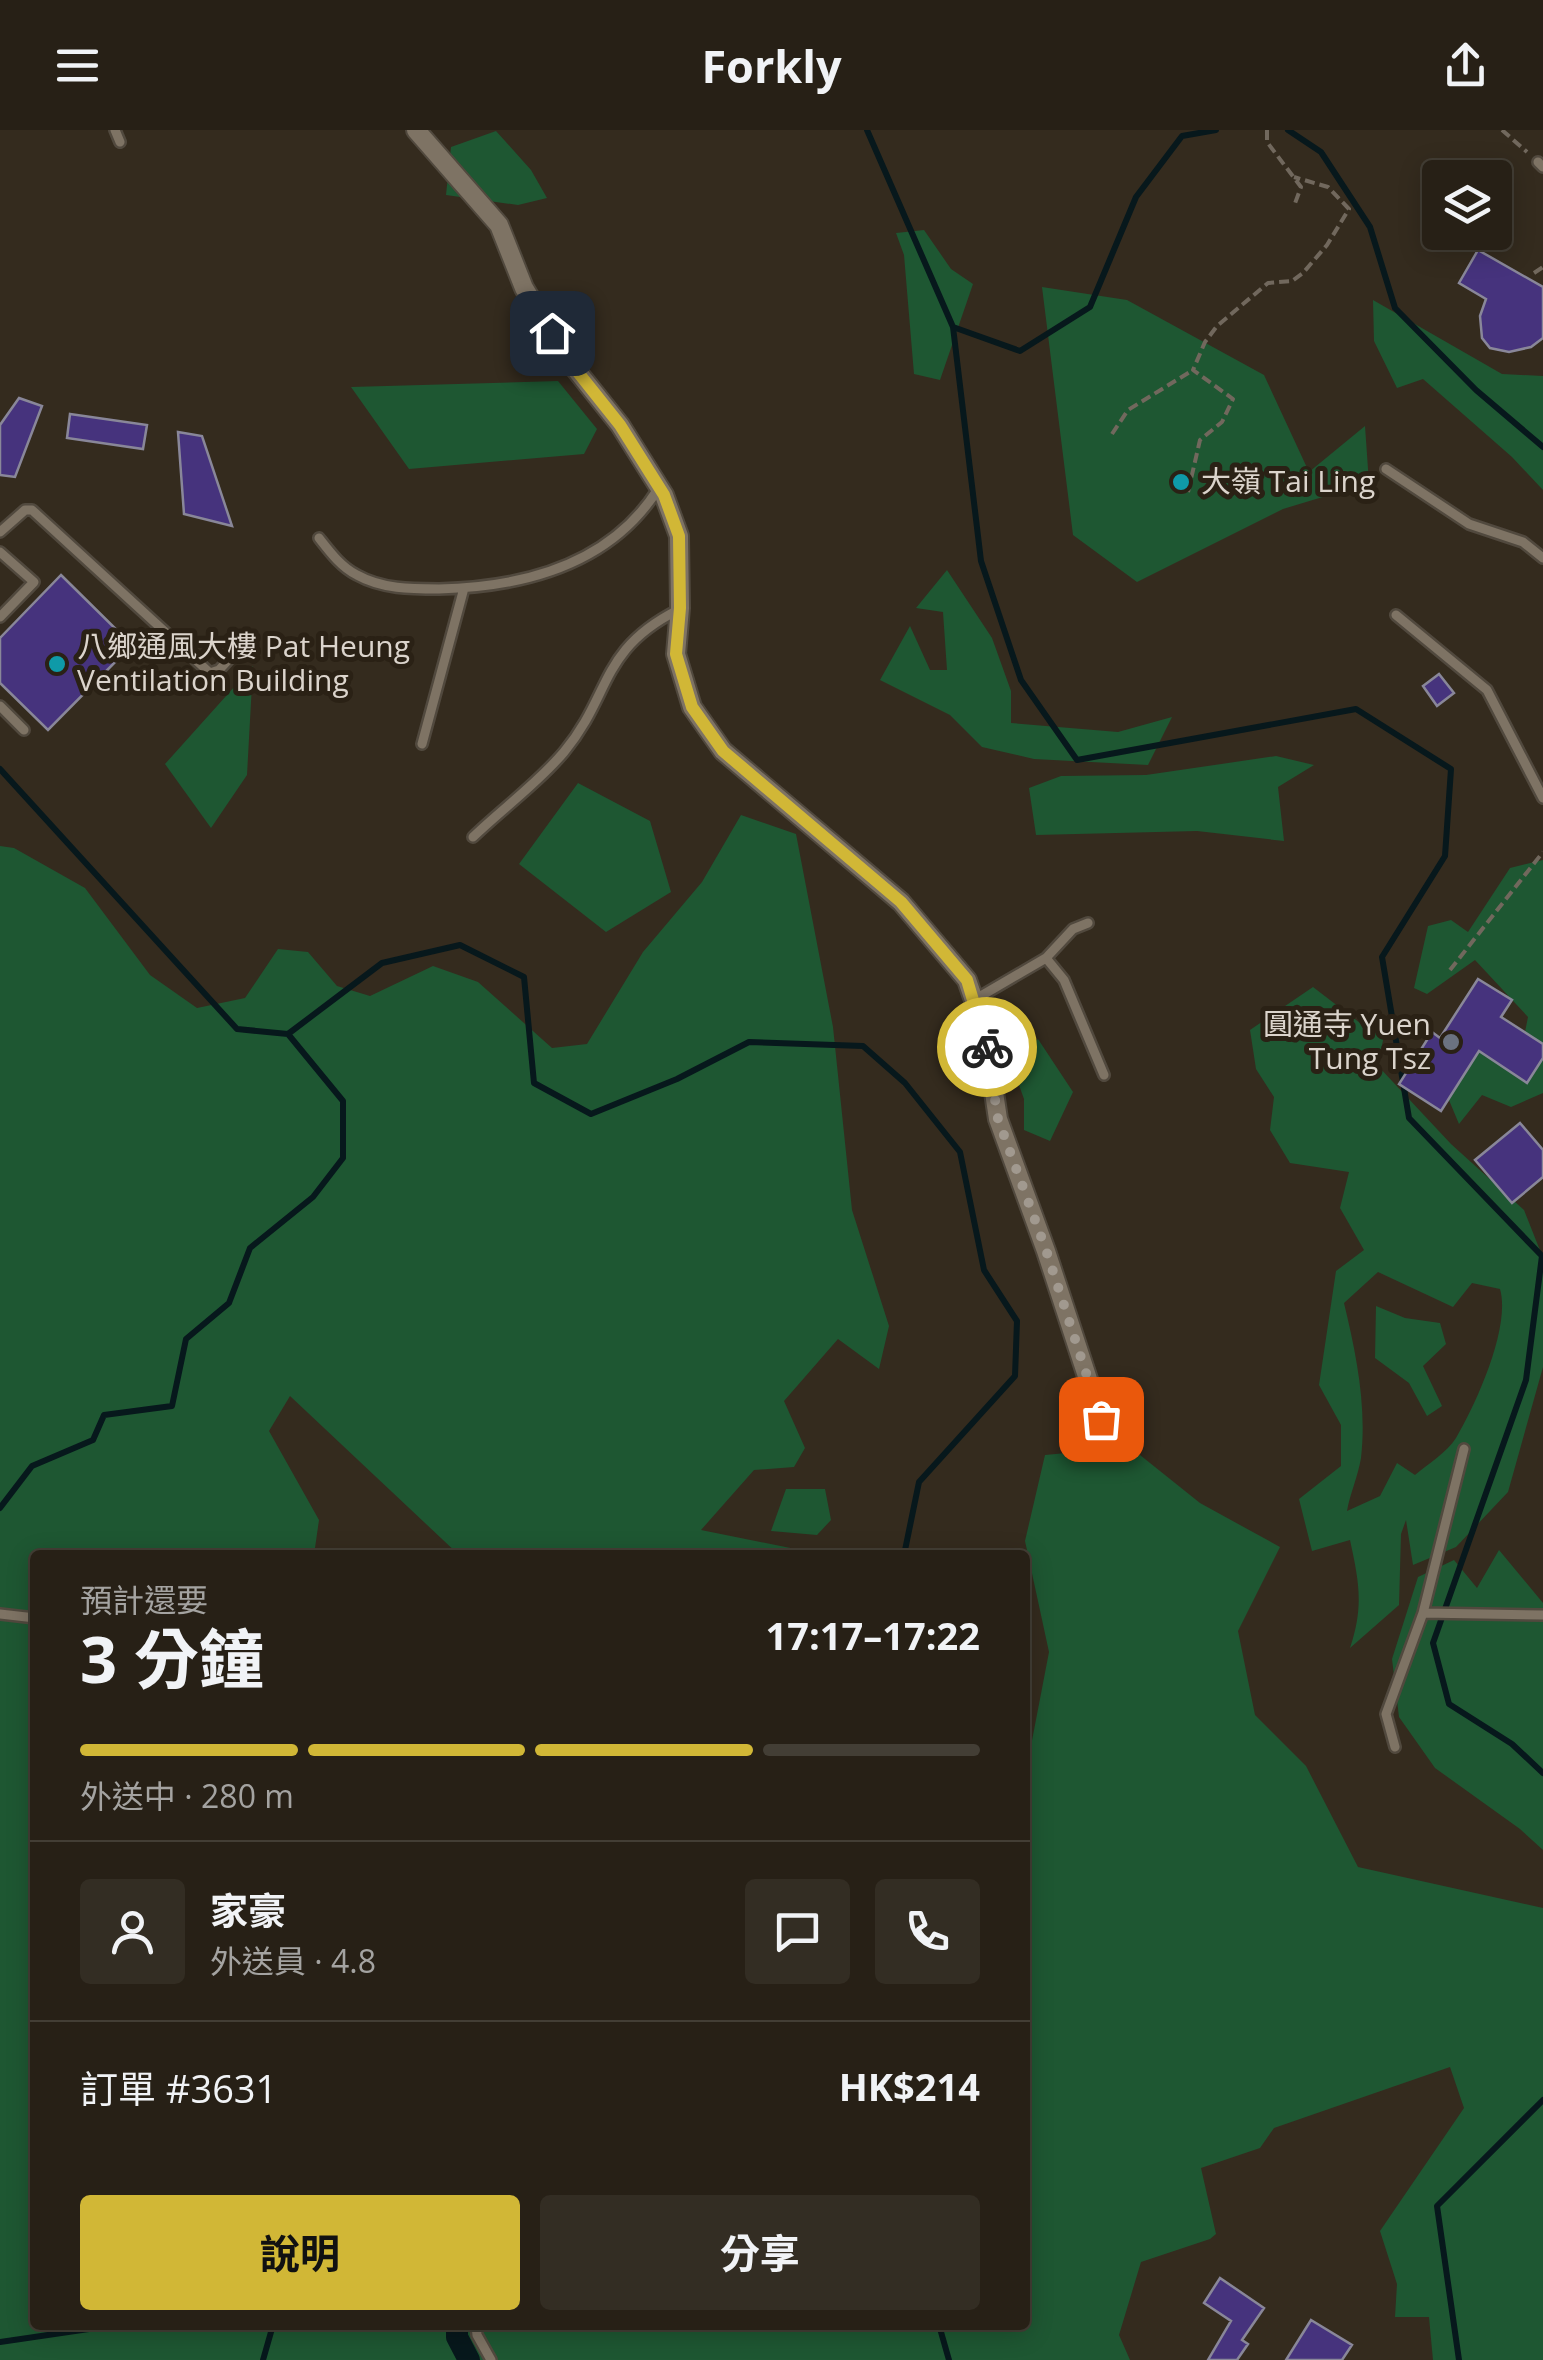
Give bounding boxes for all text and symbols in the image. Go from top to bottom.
text: Forkly [701,35,842,96]
icon: menu [50,38,105,93]
icon: share [1438,38,1493,93]
map controls [1422,160,1512,250]
button: layers [1422,160,1512,250]
pin [510,291,595,376]
icon: home [525,306,580,361]
place label: 大嶺 Tai Ling [1201,460,1375,501]
marker: 大嶺 Tai Ling [1170,471,1192,493]
place label: 八鄉通風大樓 Pat Heung Ventilation Building [77,625,410,700]
marker: 八鄉通風大樓 Pat Heung Ventilation Building [46,653,68,675]
courier [937,997,1037,1097]
place label: 圓通寺 Yuen Tung Tsz [1263,1003,1431,1078]
icon: bike [960,1020,1015,1075]
marker: 圓通寺 Yuen Tung Tsz [1440,1031,1462,1053]
pin [1059,1377,1144,1462]
icon: bag [1074,1392,1129,1447]
text: 預計還要 [80,1578,208,1621]
text: 17:17–17:22 [766,1609,980,1661]
text: 3 分鐘 [80,1614,264,1702]
text: 外送中 · 280 m [80,1774,294,1817]
button: person [80,1879,185,1984]
button: chat [745,1879,850,1984]
button: phone [875,1879,980,1984]
text: 家豪 [210,1884,286,1936]
text: 外送員 · 4.8 [210,1939,376,1982]
text: HK$214 [839,2060,980,2112]
text: 訂單 #3631 [80,2062,277,2114]
button: 說明 [80,2195,520,2310]
button: 分享 [540,2195,980,2310]

